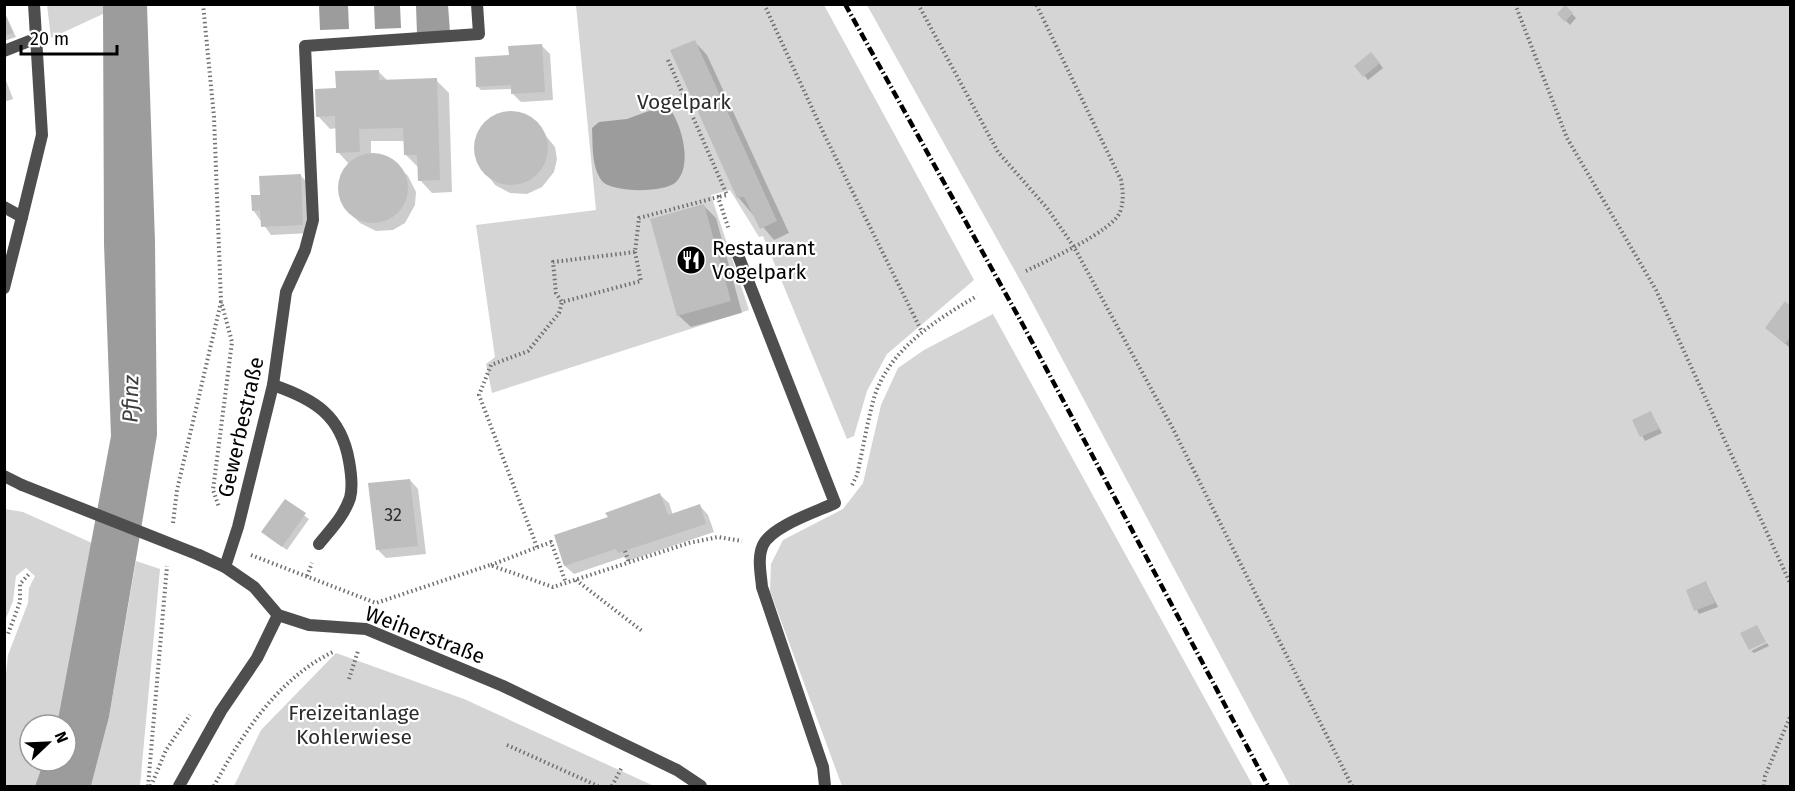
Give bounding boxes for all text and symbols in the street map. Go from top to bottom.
scale bar [21,18,117,56]
text: 20 m [30,28,69,50]
park label: Vogelpark [637,89,731,115]
place label: Restaurant Vogelpark [712,235,816,285]
restaurant icon: Restaurant Vogelpark [675,244,707,276]
street label: Gewerbestraße [212,354,270,500]
water label: Pfinz [117,374,144,423]
house number: 32 [384,504,402,526]
street label: Weiherstraße [361,600,489,670]
park label: Freizeitanlage Kohlerwiese [288,700,420,750]
north arrow [18,713,78,773]
text: N [51,729,72,746]

